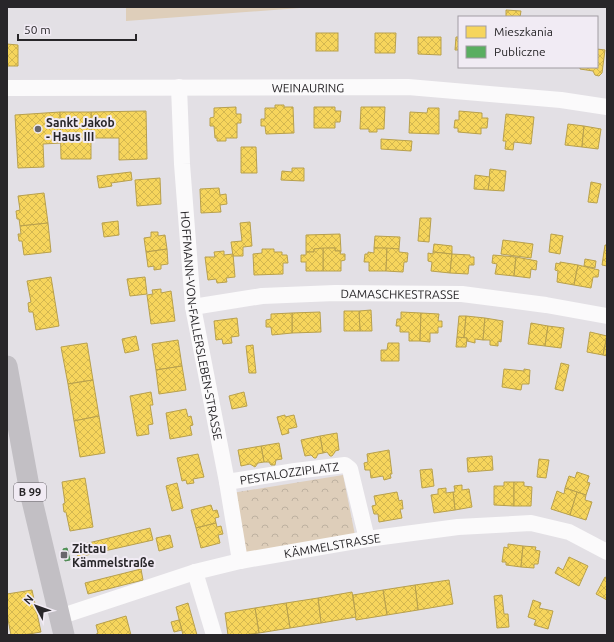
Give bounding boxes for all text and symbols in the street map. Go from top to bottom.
scale bar [18,16,136,42]
legend [458,16,598,68]
text: 50 m [24,23,51,36]
text: Mieszkania [494,25,553,38]
text: Publiczne [494,45,546,58]
street label: WEINAURING [272,81,344,94]
place label: Sankt Jakob - Haus III [46,116,115,143]
marker: Sankt Jakob - Haus III [33,124,43,134]
street label: HOFFMANN-VON-FALLERSLEBEN-STRASSE [179,210,225,441]
street label: DAMASCHKESTRASSE [341,287,460,300]
street label: PESTALOZZIPLATZ [239,459,340,486]
road number: B 99 [14,483,46,501]
street label: KÄMMELSTRASSE [283,531,381,560]
place label: Zittau Kämmelstraße [72,542,155,569]
marker: Zittau Kämmelstraße [59,550,69,560]
north arrow [16,586,56,626]
text: N [21,592,36,606]

